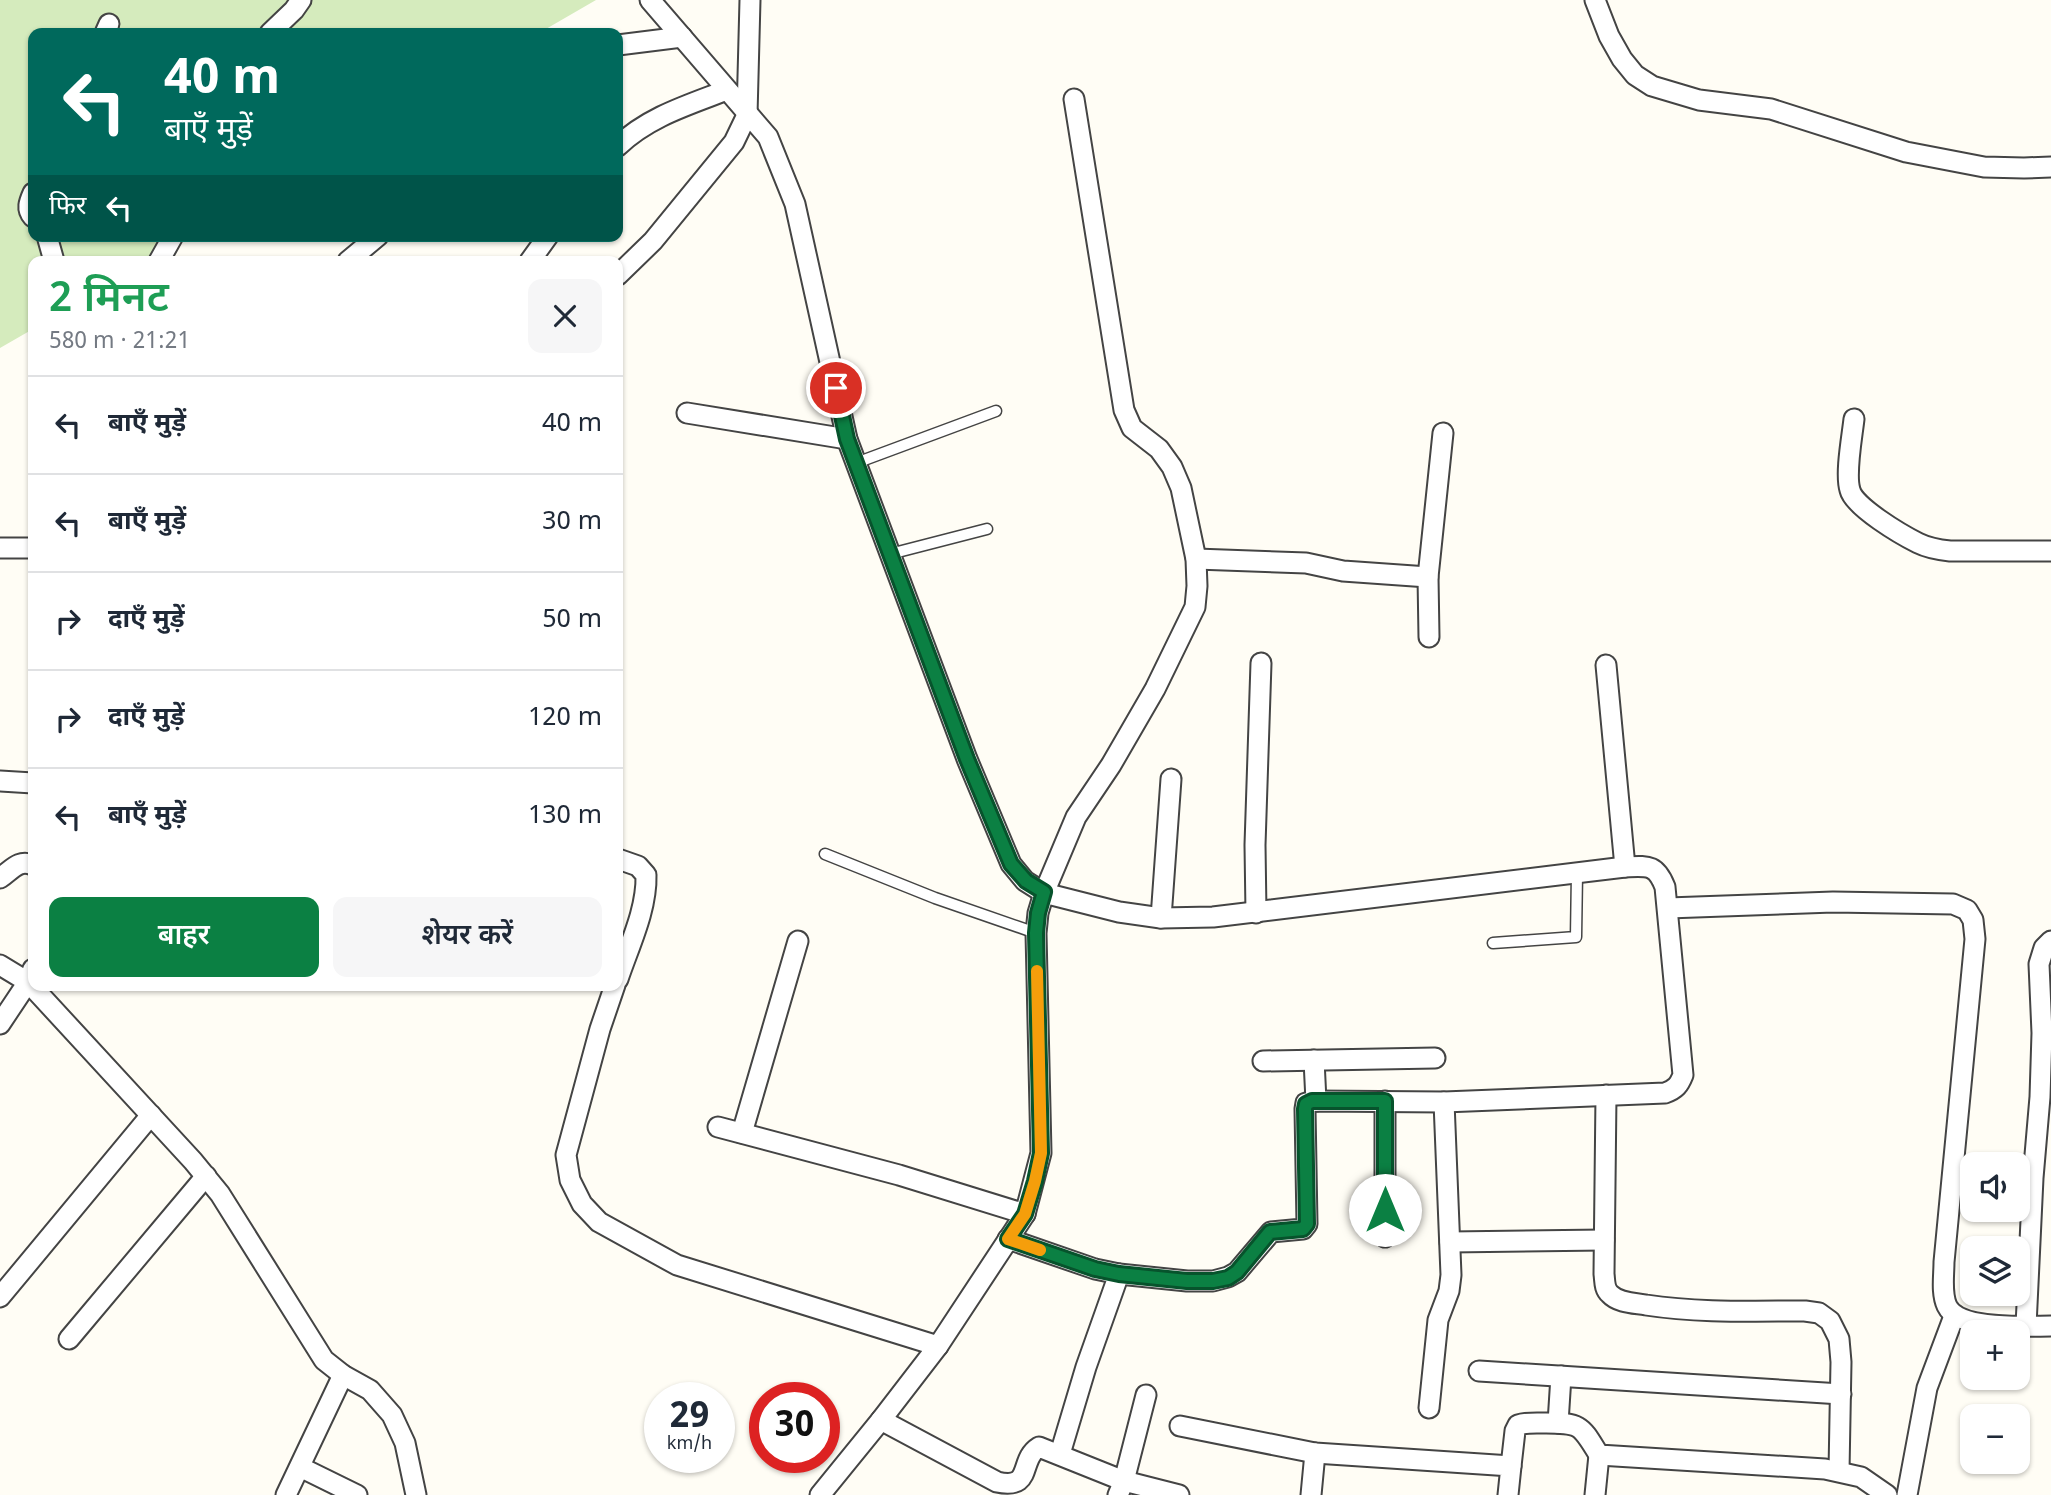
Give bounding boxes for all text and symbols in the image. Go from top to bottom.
text: 40 m [164,49,280,113]
icon: left [49,56,140,147]
text: बाएँ मुड़ें [164,111,253,153]
icon: left [100,189,138,227]
text: फिर [49,191,86,225]
text: 2 मिनट [49,273,169,328]
button: close [528,279,602,353]
text: 580 m · 21:21 [49,327,190,357]
pin [806,358,866,418]
icon: arrive [817,369,855,407]
icon: left [49,406,87,444]
text: बाएँ मुड़ें [108,408,186,442]
text: 40 m [542,408,602,442]
icon: left [49,504,87,542]
text: बाएँ मुड़ें [108,506,186,540]
text: 30 m [542,506,602,540]
icon: right [49,602,87,640]
text: दाएँ मुड़ें [108,604,185,638]
text: 50 m [542,604,602,638]
icon: right [49,700,87,738]
text: दाएँ मुड़ें [108,702,185,736]
text: 120 m [528,702,602,736]
icon: left [49,798,87,836]
text: बाएँ मुड़ें [108,800,186,834]
text: 130 m [528,800,602,834]
button: बाहर [49,897,319,977]
button: शेयर करें [333,897,602,977]
map controls [1960,1152,2030,1474]
button: sound [1960,1152,2030,1222]
position arrow [1348,1173,1422,1247]
button: layers [1960,1236,2030,1306]
button: + [1960,1320,2030,1390]
speed limit sign: 30 [749,1382,840,1473]
text: 29 [670,1396,709,1441]
button: − [1960,1404,2030,1474]
text: km/h [667,1433,712,1456]

